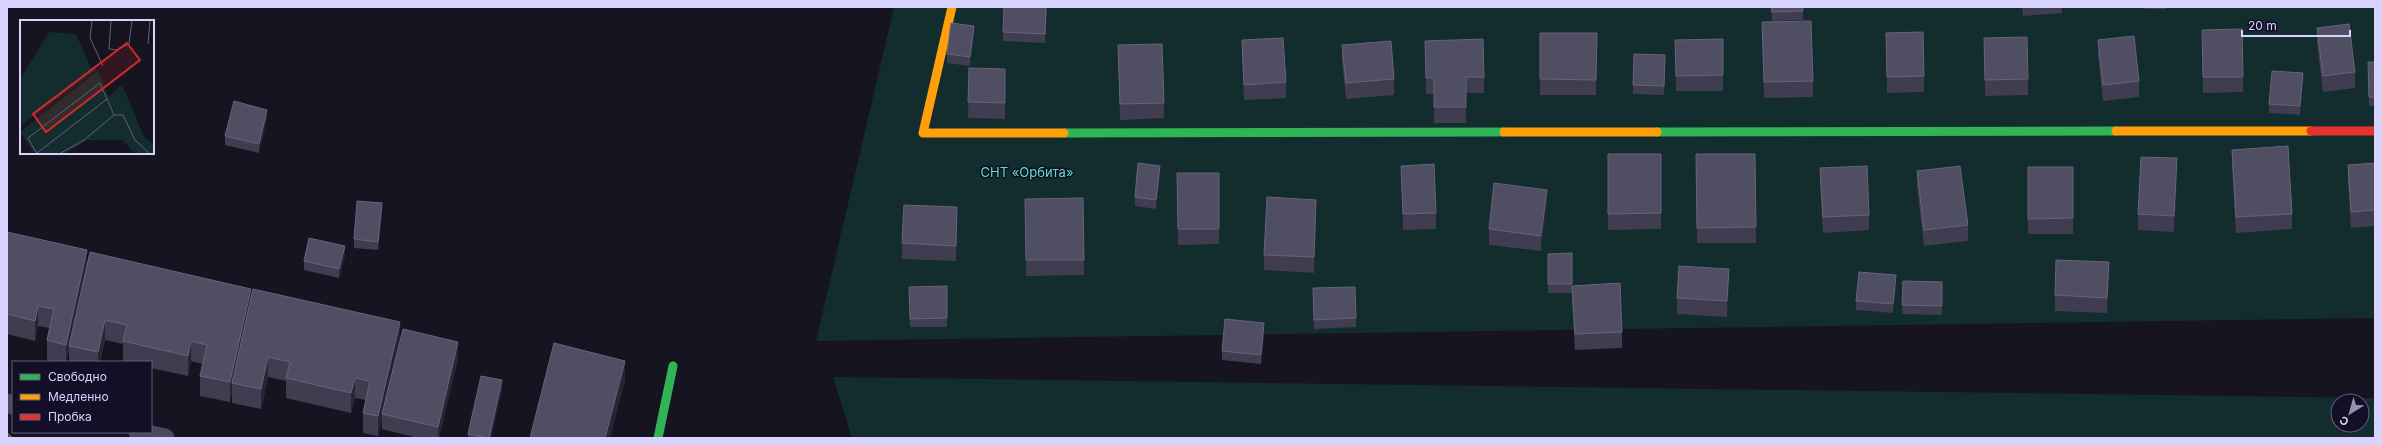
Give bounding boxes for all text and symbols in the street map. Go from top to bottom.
scale bar [2242,12,2350,38]
text: 20 m [2248,18,2277,33]
inset map [20,20,154,154]
park label: СНТ «Орбита» [981,164,1074,180]
legend [12,361,152,433]
text: Свободно [48,369,107,384]
text: Медленно [48,389,109,404]
north arrow [2330,393,2370,433]
text: Пробка [48,409,92,424]
text: С [2337,413,2351,429]

